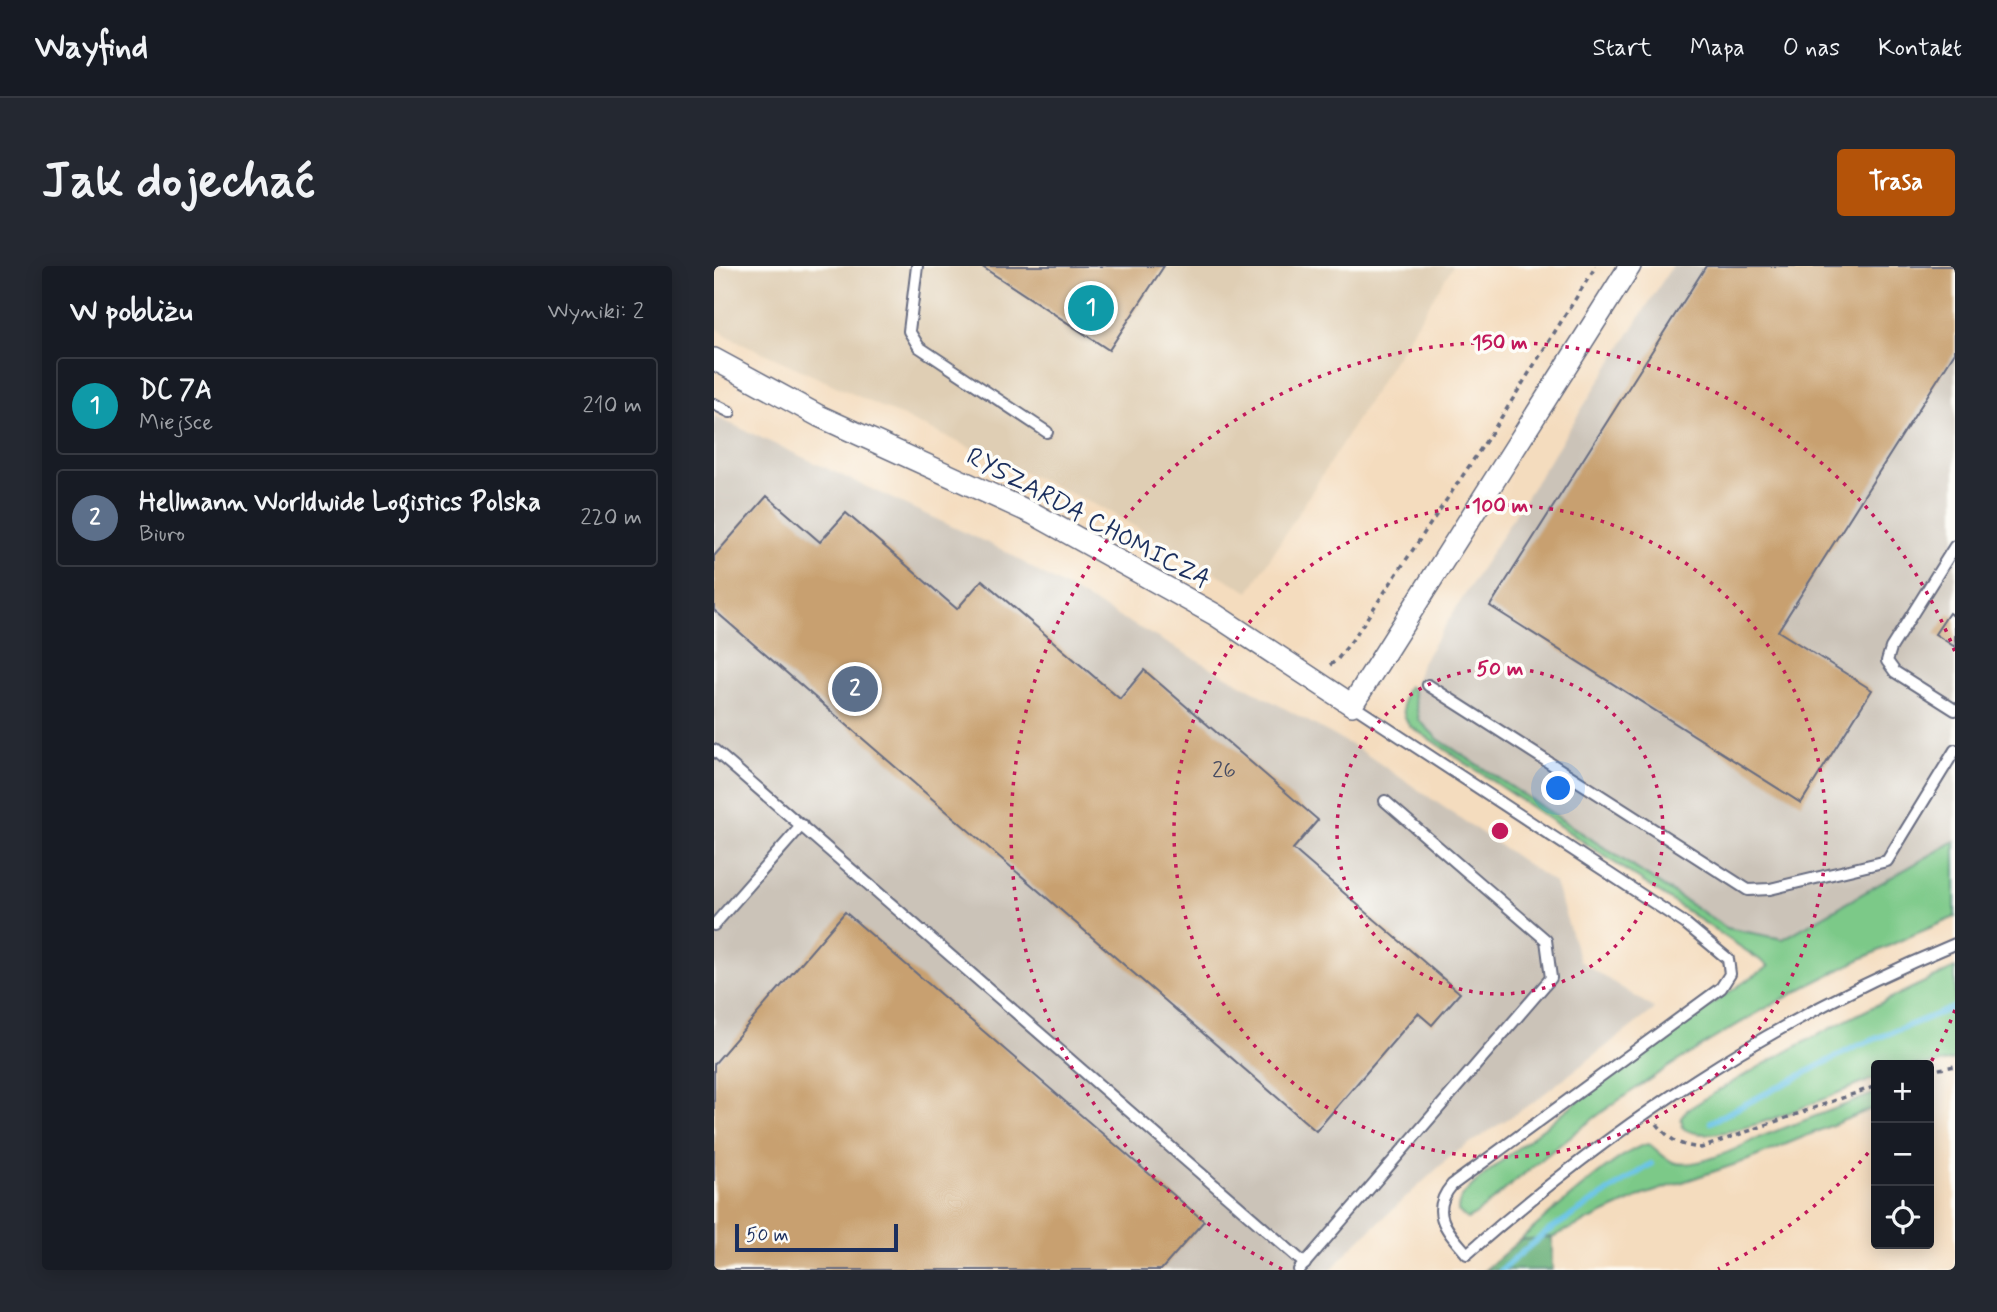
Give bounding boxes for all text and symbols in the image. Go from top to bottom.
text: Wayfind [35,26,148,70]
text: Start [1593,33,1652,64]
text: Mapa [1690,33,1745,64]
text: O nas [1783,33,1840,64]
text: Kontakt [1878,33,1962,64]
button: Trasa [1837,149,1955,216]
text: Jak dojechać [42,150,315,215]
pin: 1 [1068,282,1114,334]
text: W pobliżu [70,292,193,331]
text: Wyniki: 2 [548,297,644,327]
text: 150 m [1472,329,1528,357]
text: DC 7A [139,374,212,408]
text: 1 [90,391,100,421]
text: 210 m [582,391,642,421]
text: Miejsce [139,408,213,438]
street label: RYSZARDA CHOMICZA [960,440,1216,598]
text: Hellmann Worldwide Logistics Polska [139,486,541,520]
text: 100 m [1472,492,1528,520]
text: 2 [89,503,101,533]
text: 220 m [580,503,642,533]
text: Biuro [139,520,185,550]
text: 50 m [1477,655,1524,683]
pin: 2 [832,663,878,715]
house number: 26 [1212,756,1236,786]
your location [1541,771,1575,805]
centre of rings [1488,819,1512,843]
map controls [1871,1060,1934,1249]
button: + [1871,1060,1934,1123]
button: − [1871,1123,1934,1186]
button: locate [1871,1186,1934,1249]
scale bar [735,1221,898,1253]
text: 50 m [746,1223,789,1248]

